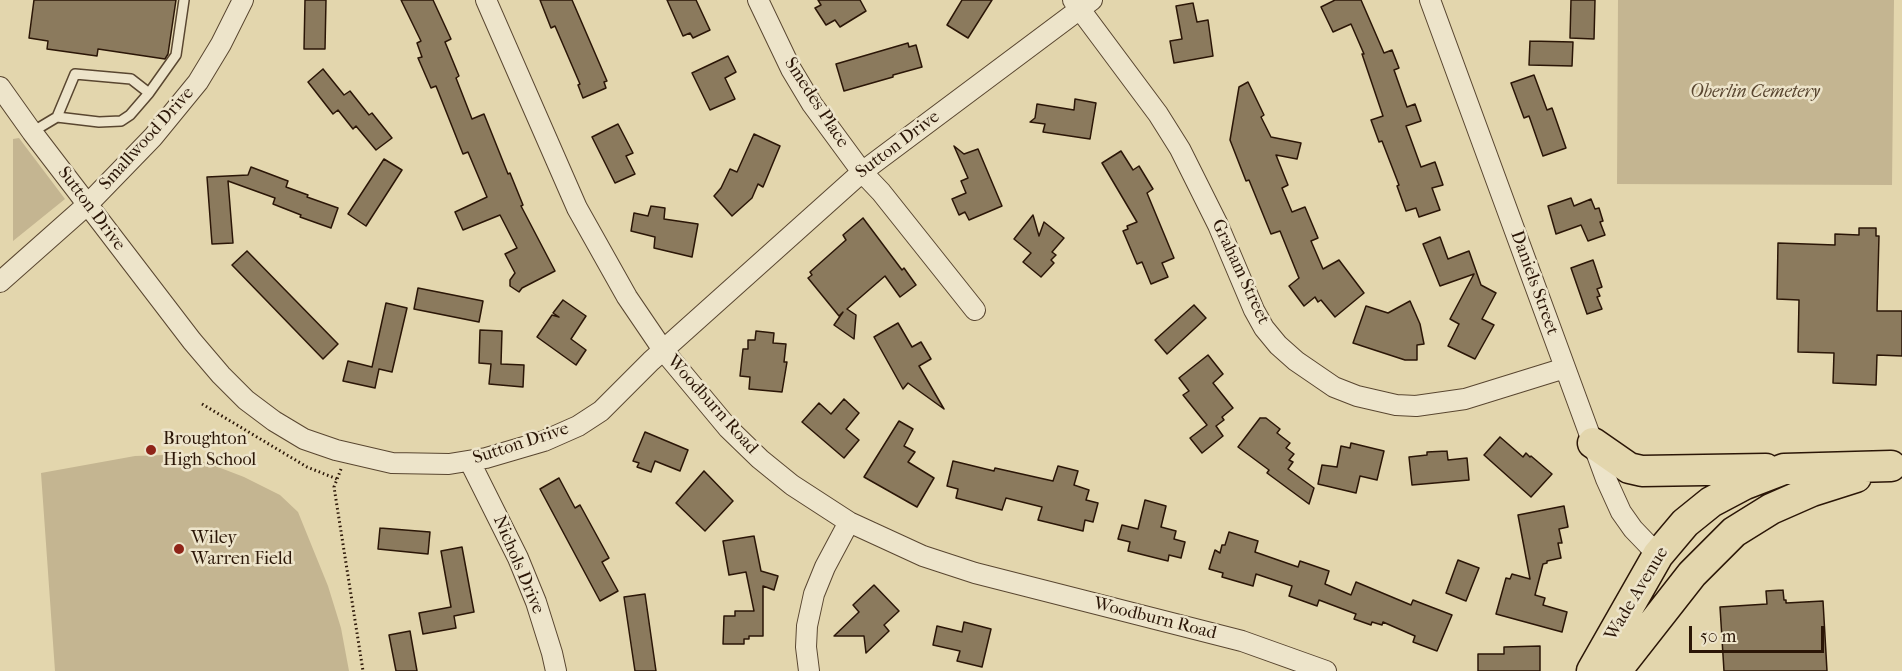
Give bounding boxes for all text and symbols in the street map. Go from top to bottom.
street label: Smedes Place [779,54,853,152]
park label: Oberlin Cemetery [1690,82,1820,104]
street label: Smallwood Drive [95,83,199,195]
street label: Sutton Drive [852,106,944,184]
street label: Sutton Drive [52,163,130,255]
street label: Graham Street [1206,216,1274,328]
street label: Daniels Street [1505,228,1563,338]
street label: Woodburn Road [662,351,762,459]
street label: Sutton Drive [470,418,572,470]
place label: Broughton High School [163,429,256,472]
marker: Broughton High School [144,443,158,457]
street label: Nichols Drive [488,512,548,618]
place label: Wiley Warren Field [191,528,292,570]
marker: Wiley Warren Field [172,542,186,556]
street label: Wade Avenue [1601,543,1673,645]
street label: Woodburn Road [1091,593,1219,645]
scale bar [1692,614,1827,652]
text: 50 m [1700,626,1736,647]

